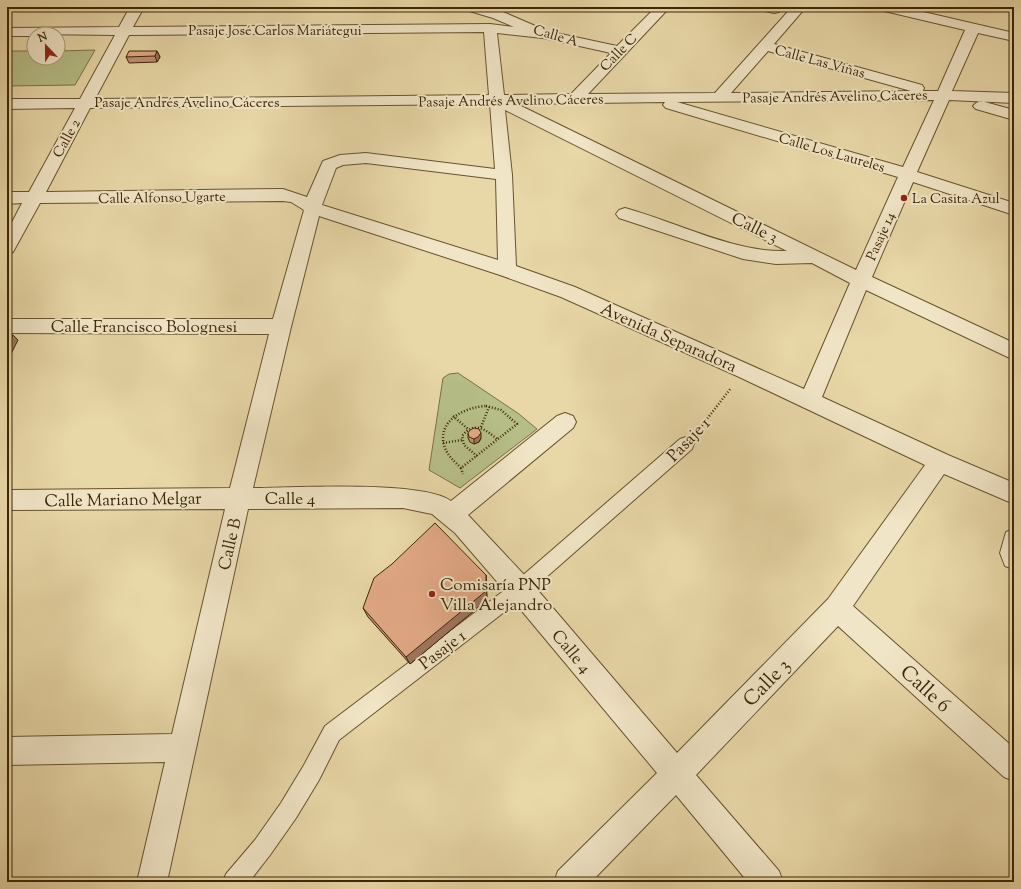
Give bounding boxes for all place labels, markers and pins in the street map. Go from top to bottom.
place label: La Casita Azul [912,190,1000,210]
marker: La Casita Azul [899,193,909,203]
place label: Comisaría PNP Villa Alejandro [440,574,552,618]
marker: Comisaría PNP Villa Alejandro [427,589,437,599]

